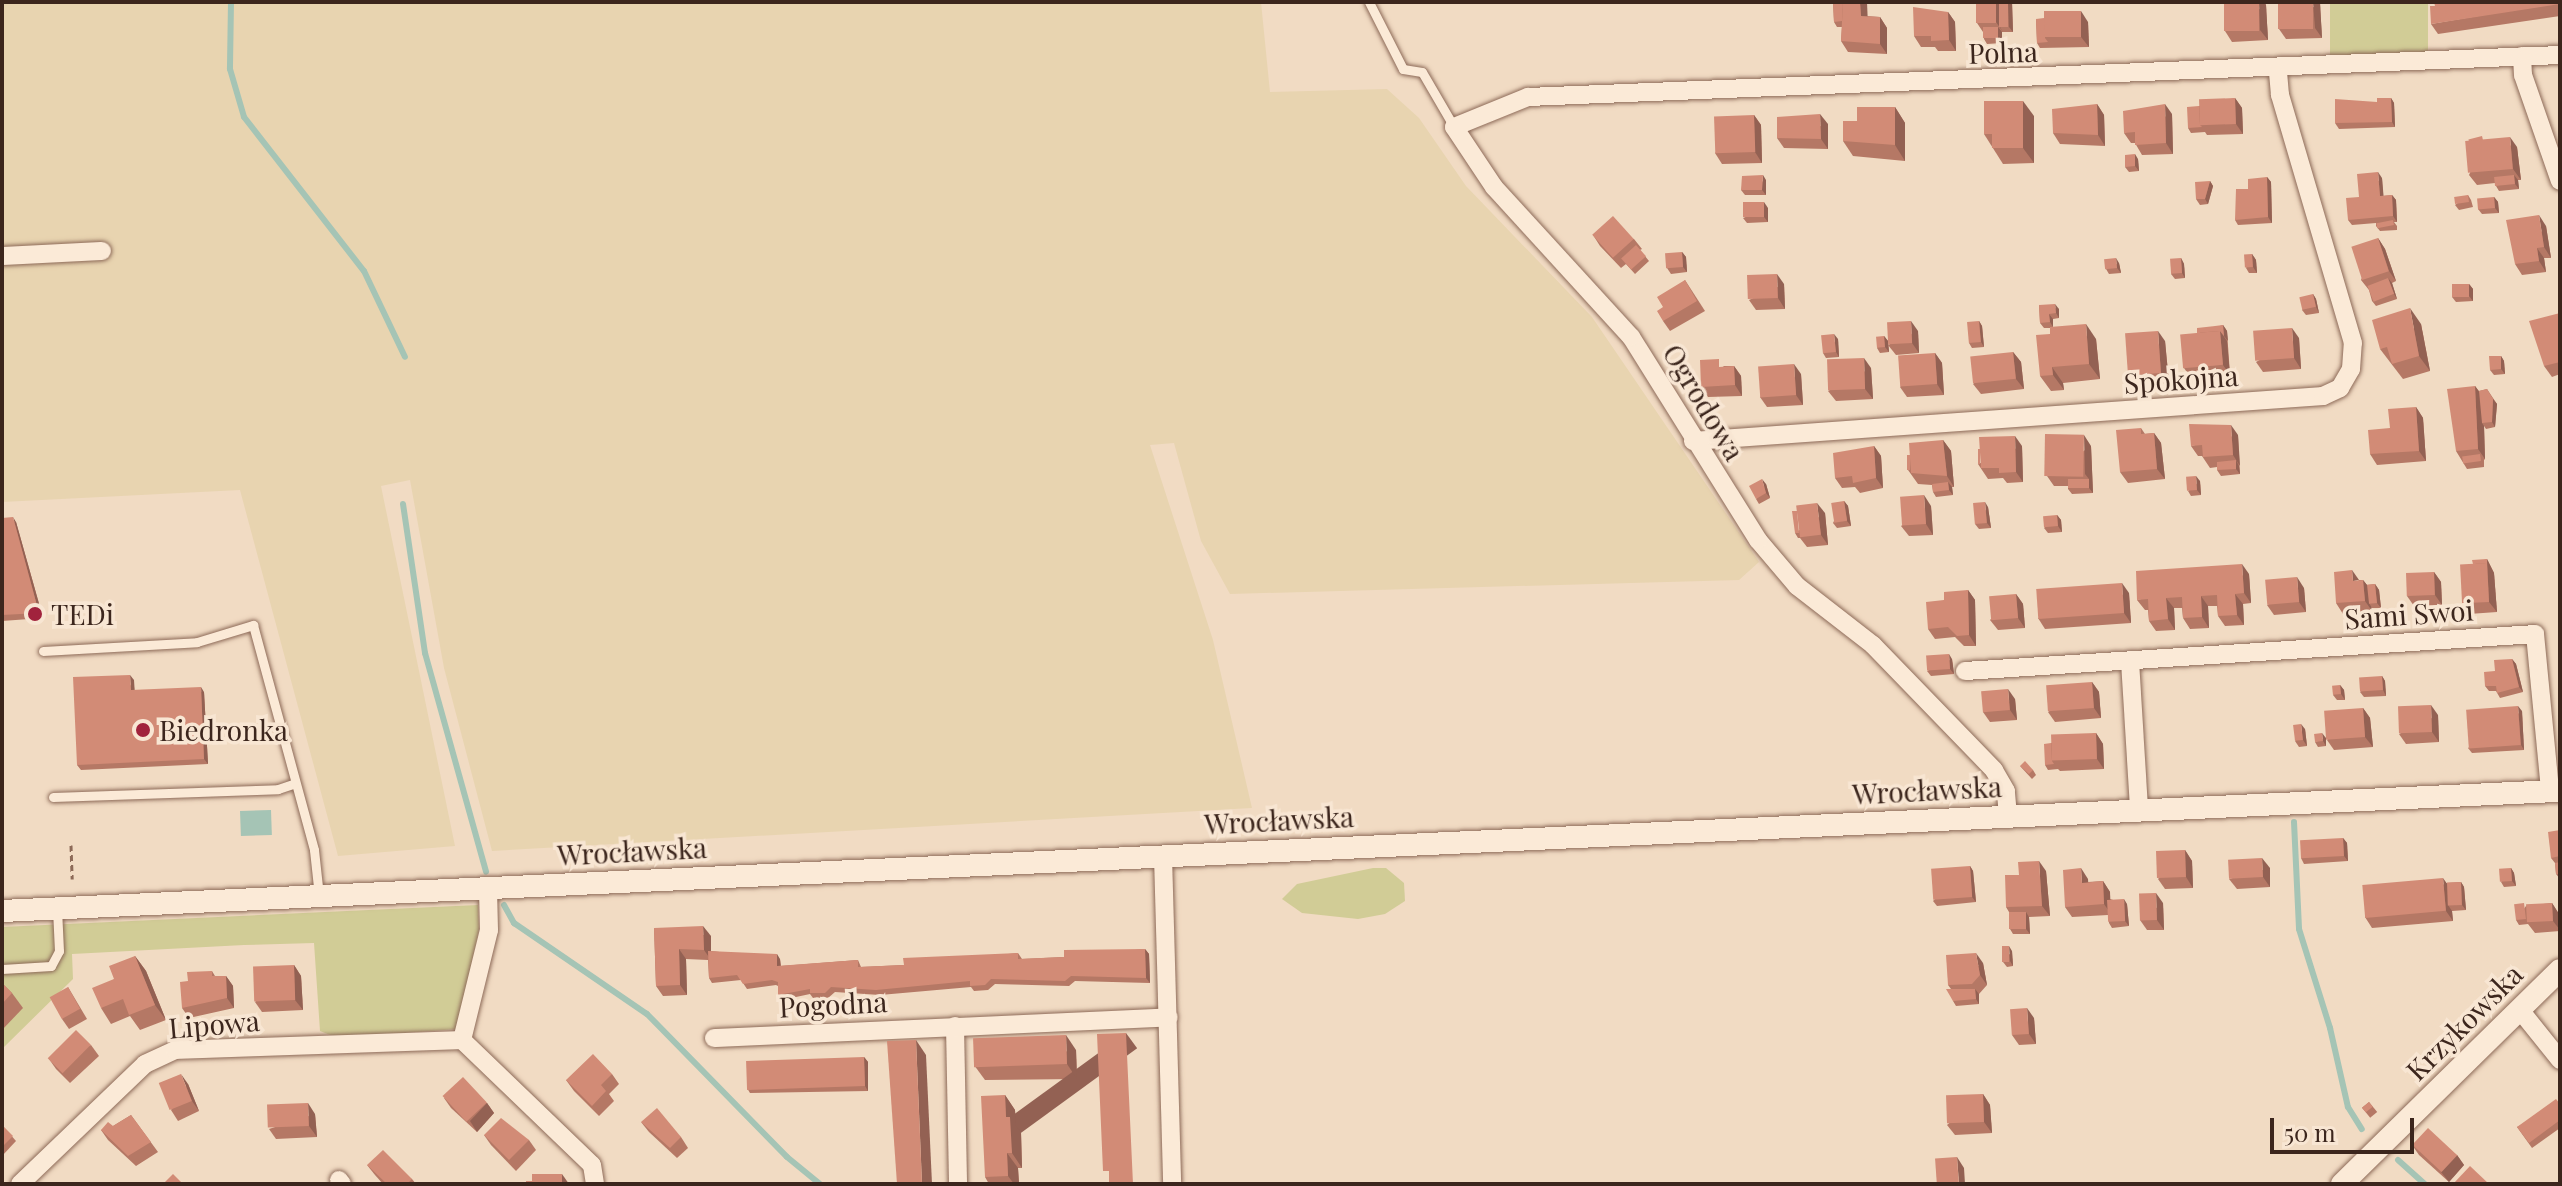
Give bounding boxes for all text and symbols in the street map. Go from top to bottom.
street label: Polna [1968,34,2038,70]
street label: Ogrodowa [1656,338,1752,466]
street label: Spokojna [2123,358,2239,400]
street label: Sami Swoi [2343,593,2475,635]
place label: TEDi [51,597,114,631]
marker: TEDi [26,605,44,623]
place label: Biedronka [159,713,288,747]
marker: Biedronka [134,721,152,739]
street label: Wrocławska [1851,769,2003,811]
street label: Wrocławska [1203,799,1355,841]
street label: Wrocławska [556,830,708,872]
street label: Krzykowska [2399,957,2529,1087]
street label: Pogodna [778,984,888,1024]
street label: Lipowa [167,1003,261,1045]
scale bar [2274,1102,2418,1152]
text: 50 m [2284,1116,2336,1148]

